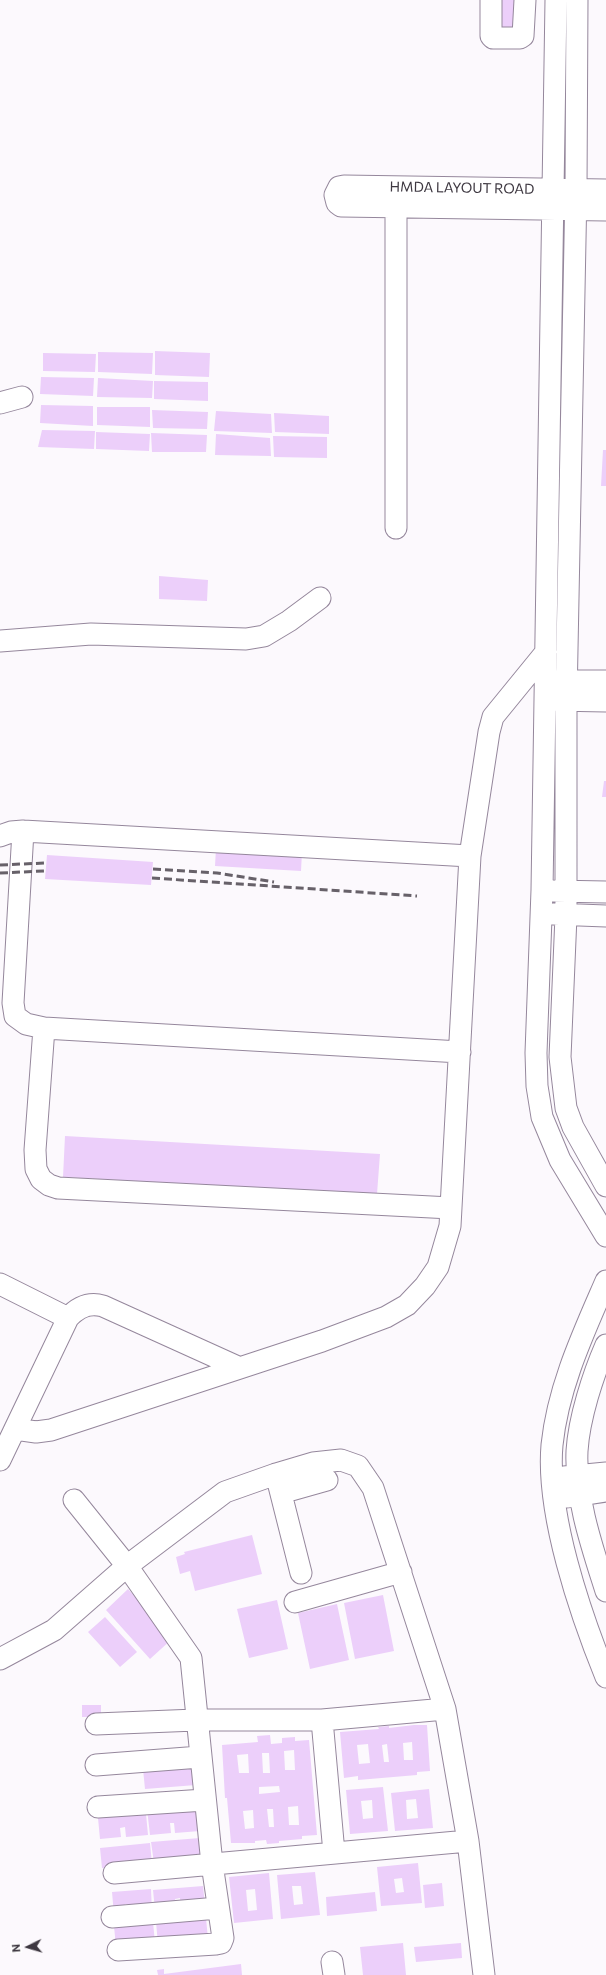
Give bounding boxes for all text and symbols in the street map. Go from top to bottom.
street label: HMDA LAYOUT ROAD [390,178,534,198]
north arrow [8,1927,48,1967]
text: N [9,1943,22,1953]

